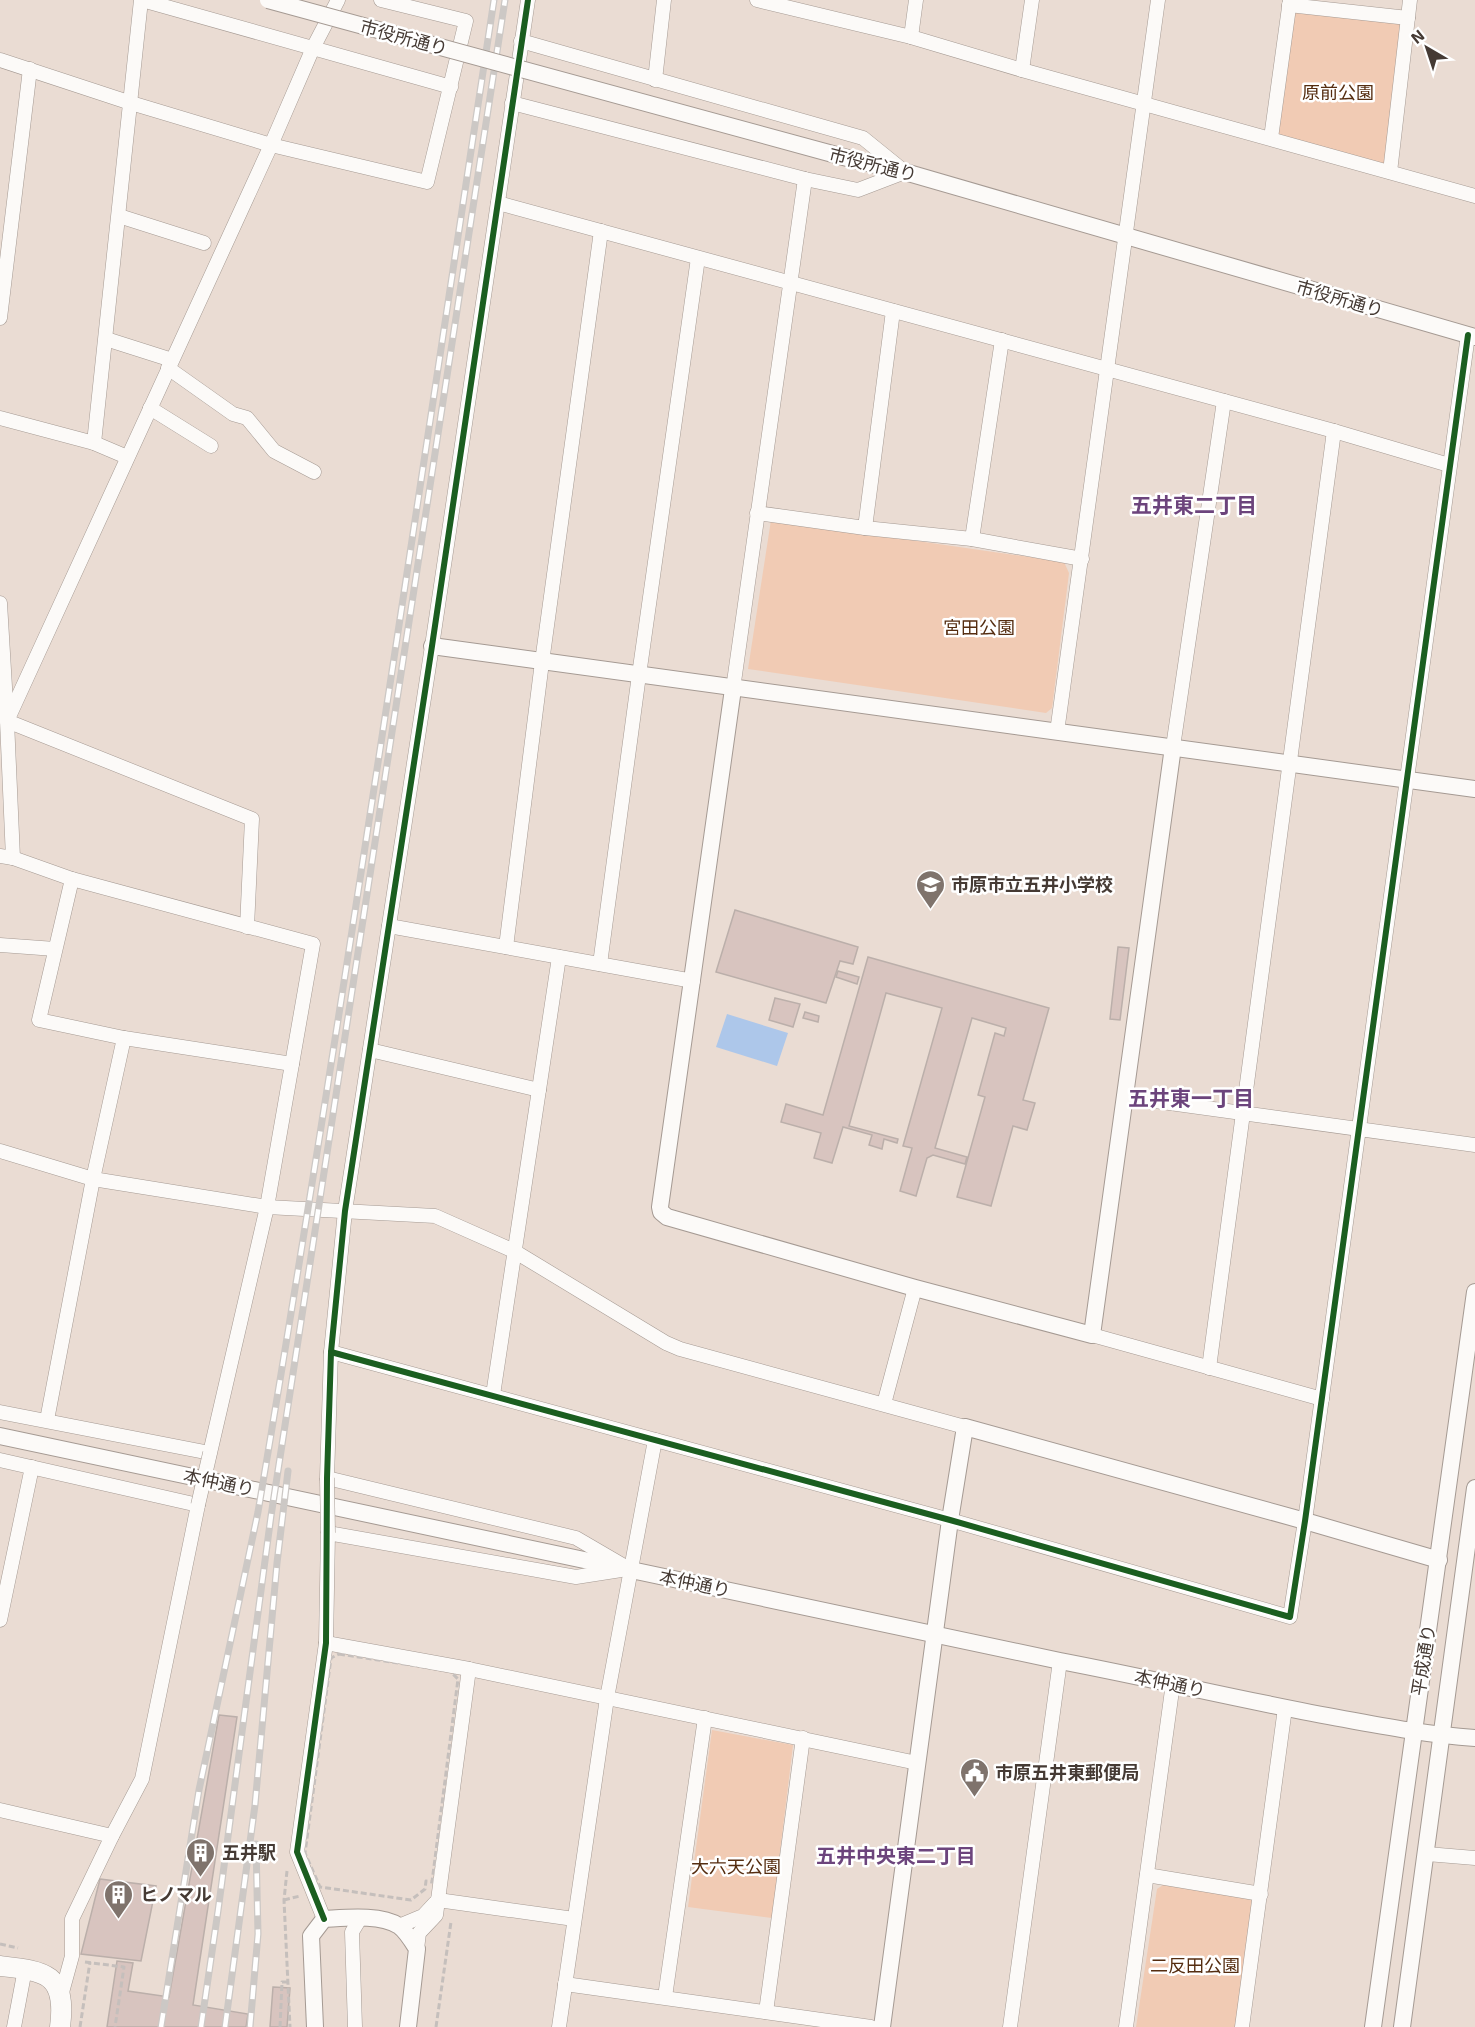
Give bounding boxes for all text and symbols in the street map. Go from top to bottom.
street label: 市役所通り [358,15,450,59]
north arrow [1397,18,1457,78]
text: N [1407,25,1428,47]
park label: 原前公園 [1302,81,1374,103]
street label: 市役所通り [827,142,919,186]
street label: 市役所通り [1294,275,1386,321]
district label: 五井東二丁目 [1131,492,1257,517]
park label: 宮田公園 [943,616,1015,638]
school or university icon: 市原市立五井小学校 [914,868,946,910]
place label: 市原市立五井小学校 [951,873,1113,895]
district label: 五井東一丁目 [1128,1085,1254,1110]
street label: 本仲通り [181,1464,257,1500]
street label: 本仲通り [657,1565,733,1601]
street label: 平成通り [1407,1623,1439,1697]
street label: 本仲通り [1132,1665,1208,1701]
public building icon: 市原五井東郵便局 [958,1756,990,1798]
place label: 市原五井東郵便局 [995,1761,1139,1783]
building icon: 五井駅 [185,1836,217,1878]
place label: 五井駅 [222,1841,276,1863]
district label: 五井中央東二丁目 [816,1843,976,1867]
park label: 大六天公園 [691,1855,781,1877]
building icon: ヒノマル [103,1878,135,1920]
place label: ヒノマル [140,1883,212,1905]
park label: 二反田公園 [1150,1954,1240,1976]

